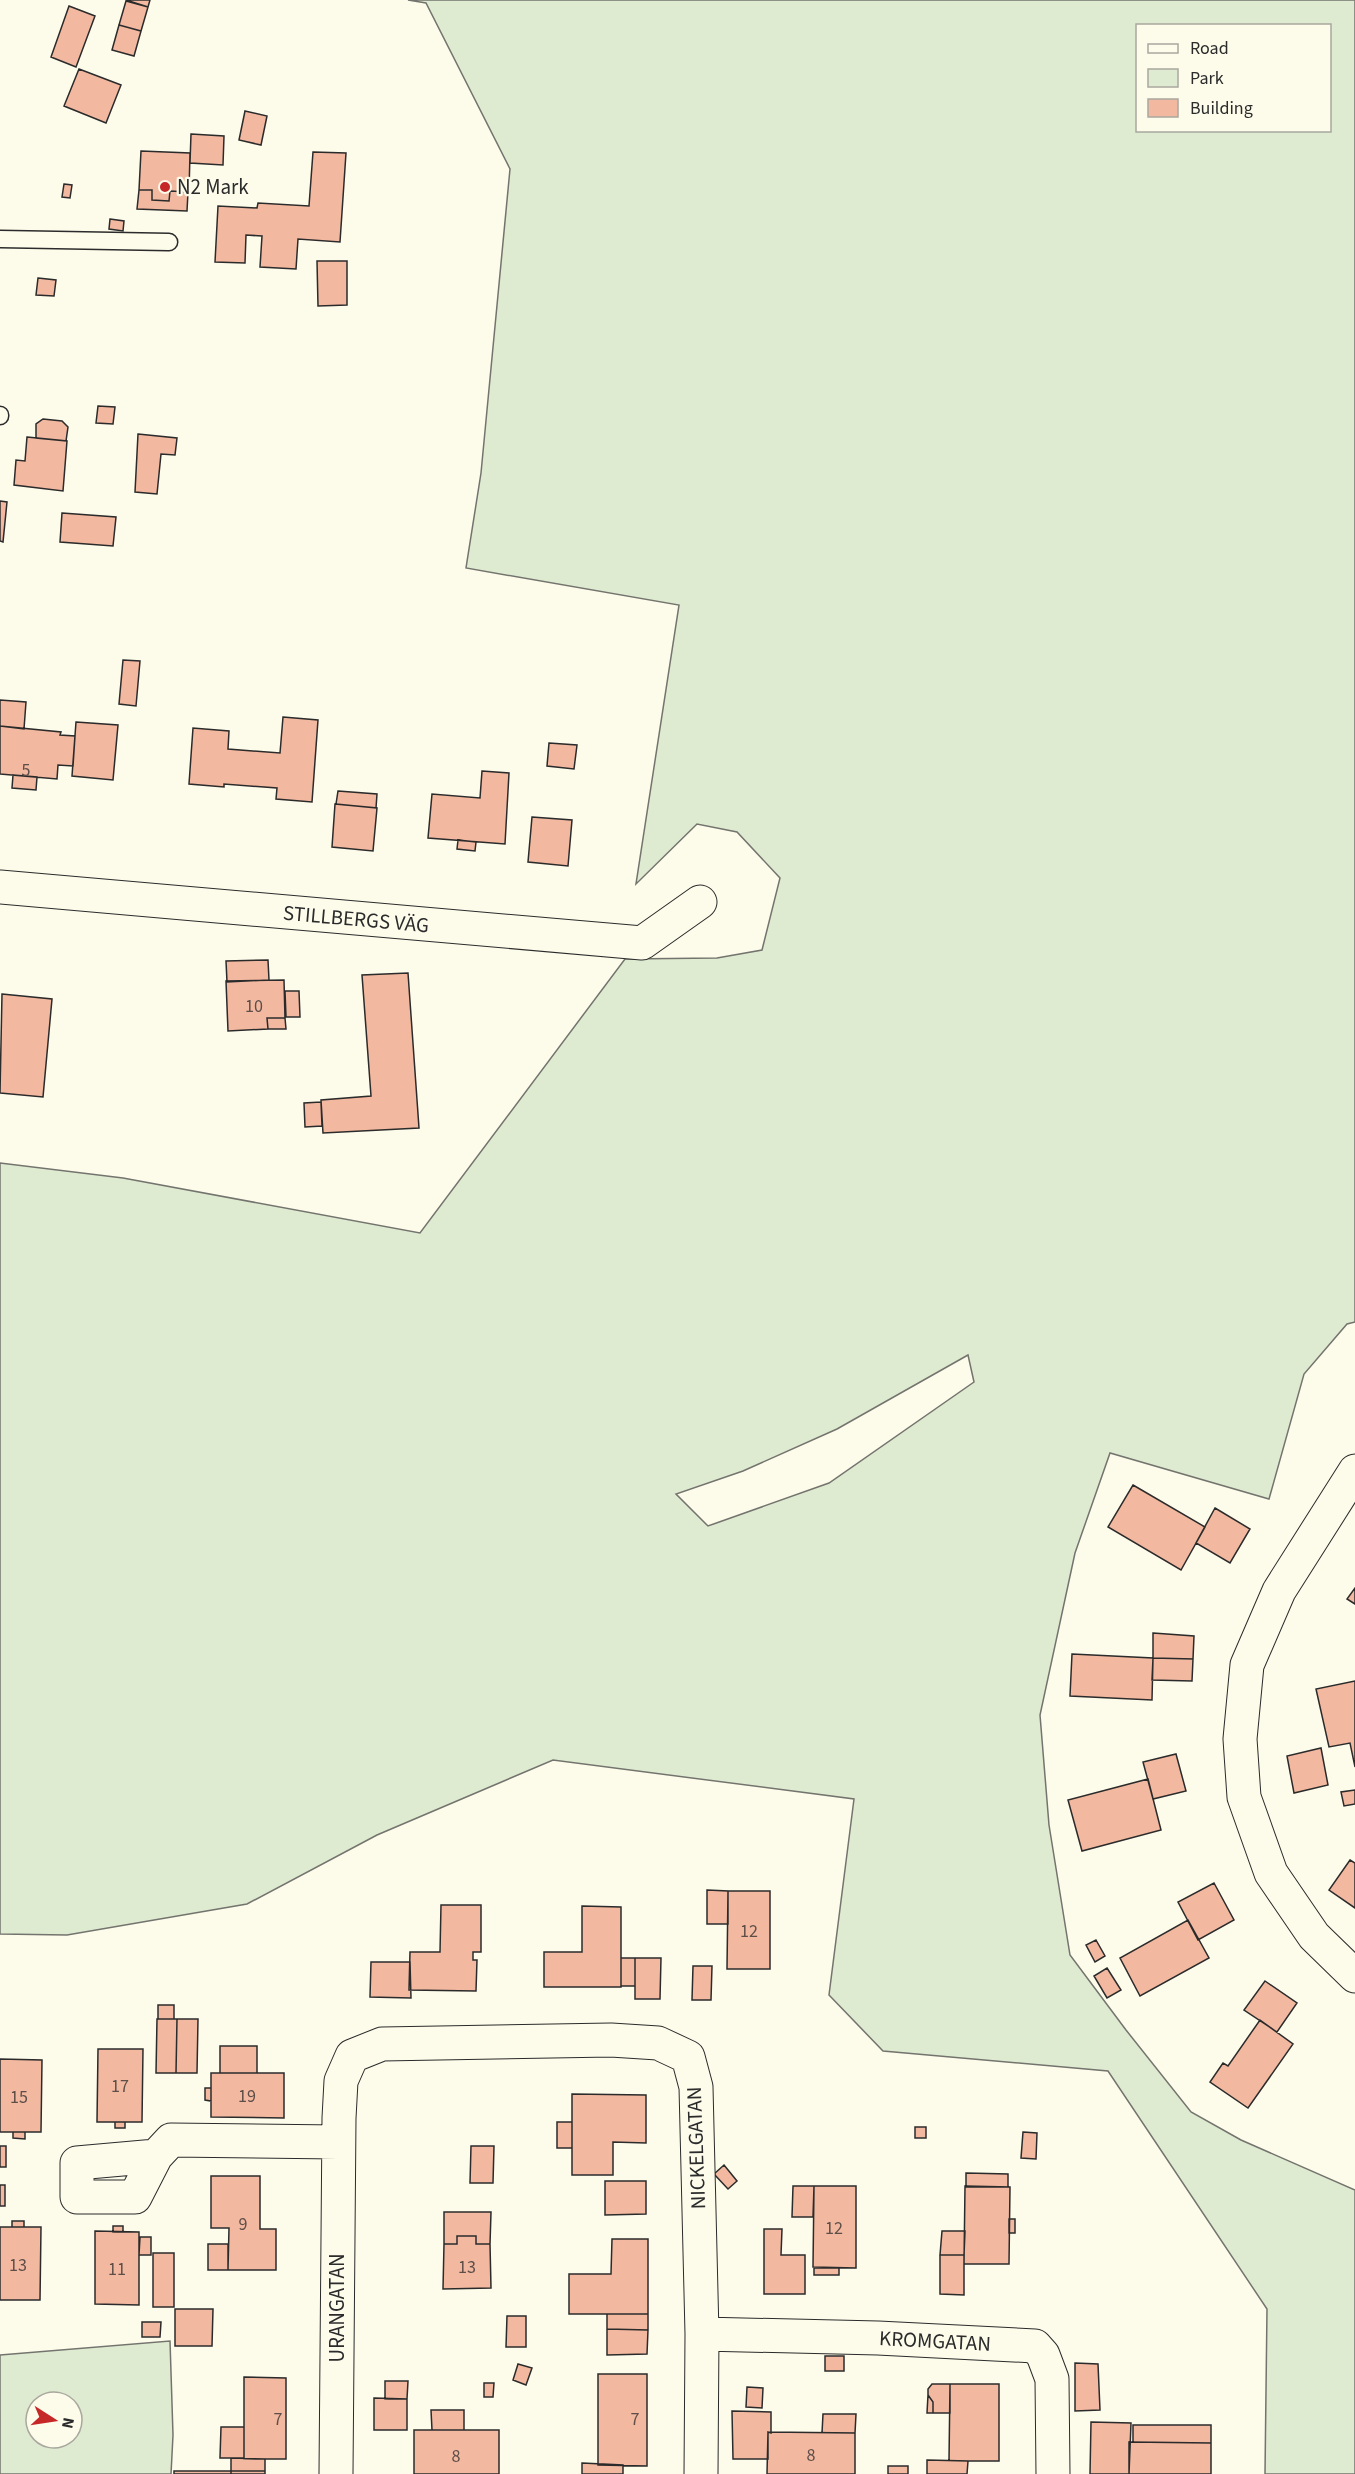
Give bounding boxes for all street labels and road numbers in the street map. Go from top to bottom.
street label: STILLBERGS VÄG [282,898,430,940]
street label: NICKELGATAN [679,2086,713,2210]
street label: URANGATAN [322,2254,352,2362]
street label: KROMGATAN [878,2323,992,2359]

